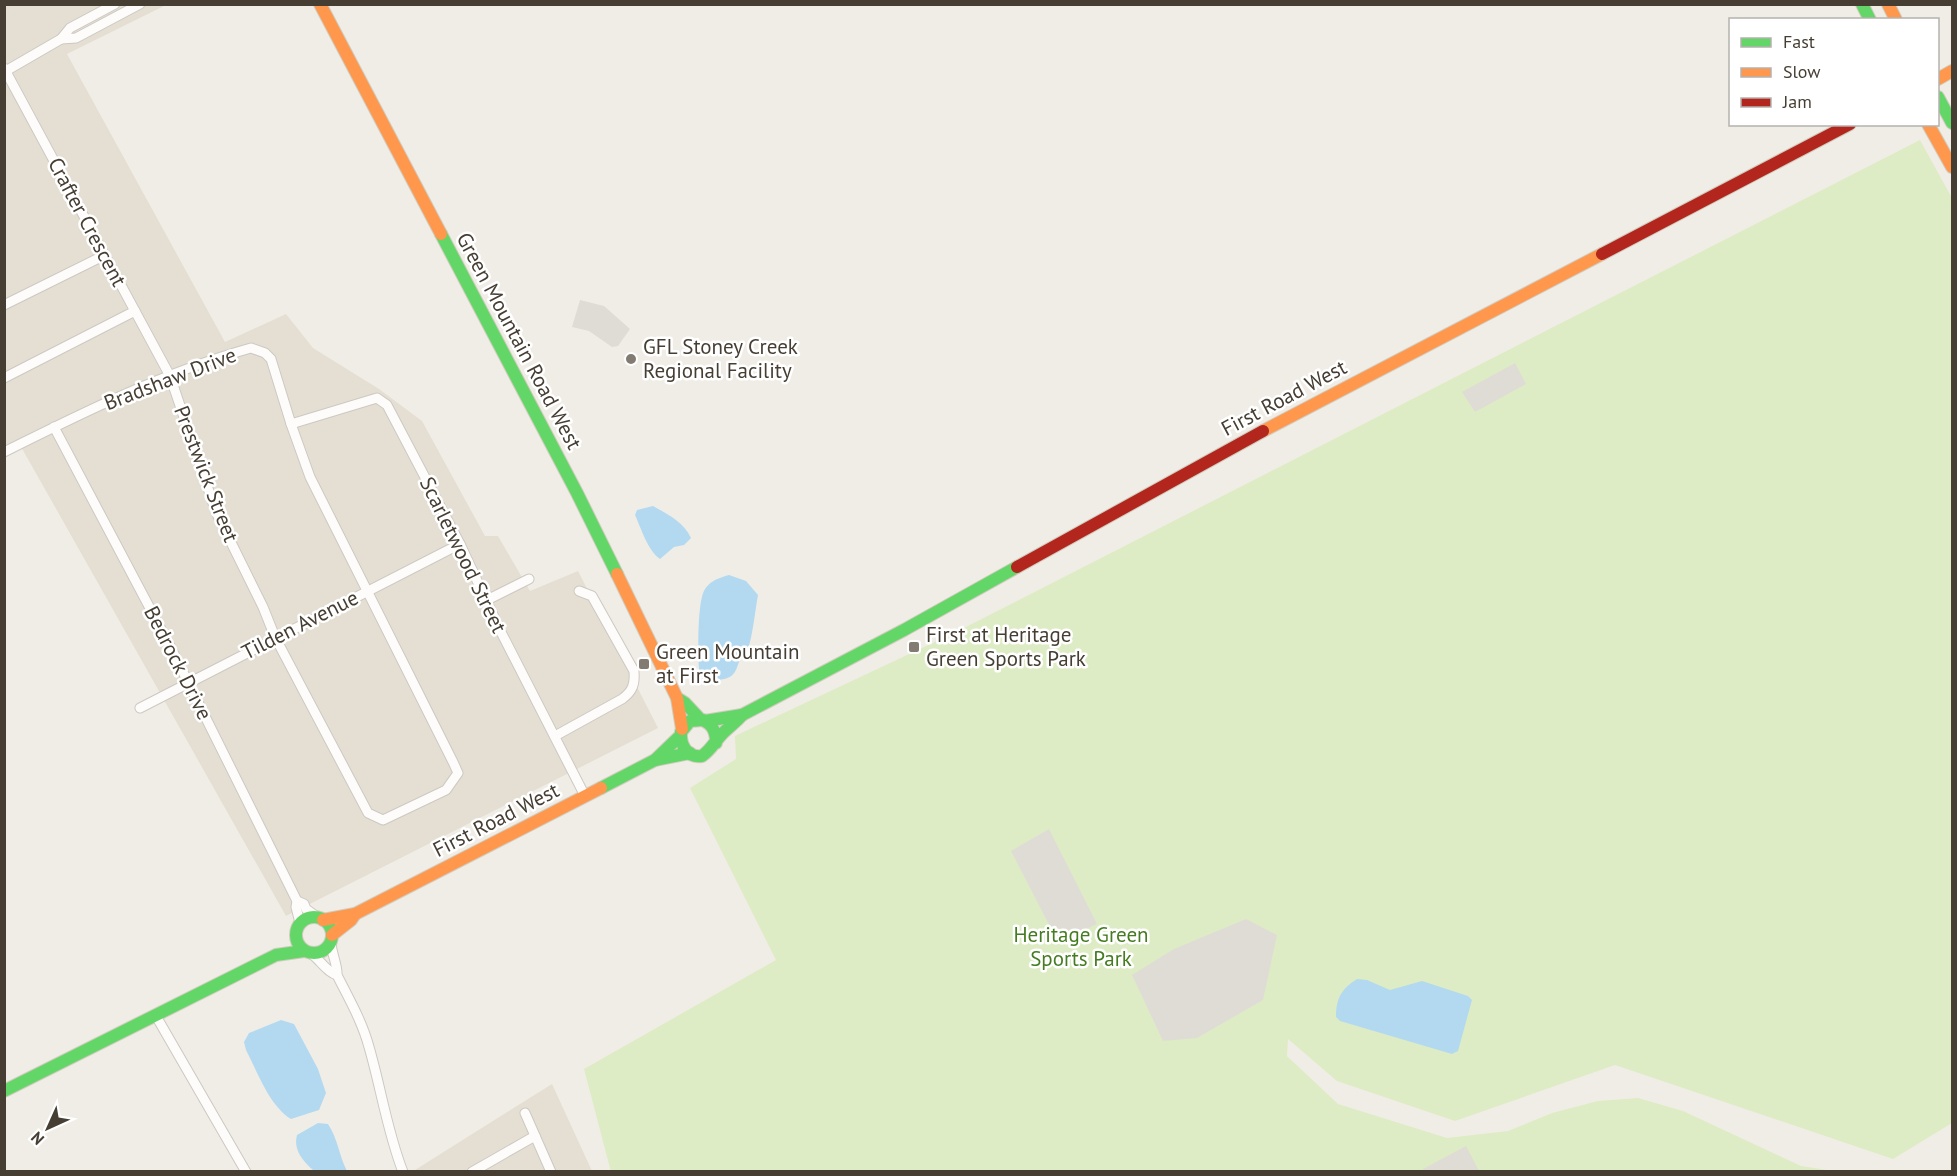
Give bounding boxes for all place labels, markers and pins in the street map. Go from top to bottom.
place label: GFL Stoney Creek Regional Facility [643,333,798,384]
marker: GFL Stoney Creek Regional Facility [624,352,638,366]
place label: First at Heritage Green Sports Park [926,621,1086,672]
place label: Green Mountain at First [656,638,800,689]
marker: First at Heritage Green Sports Park [907,640,921,654]
marker: Green Mountain at First [637,657,651,671]

